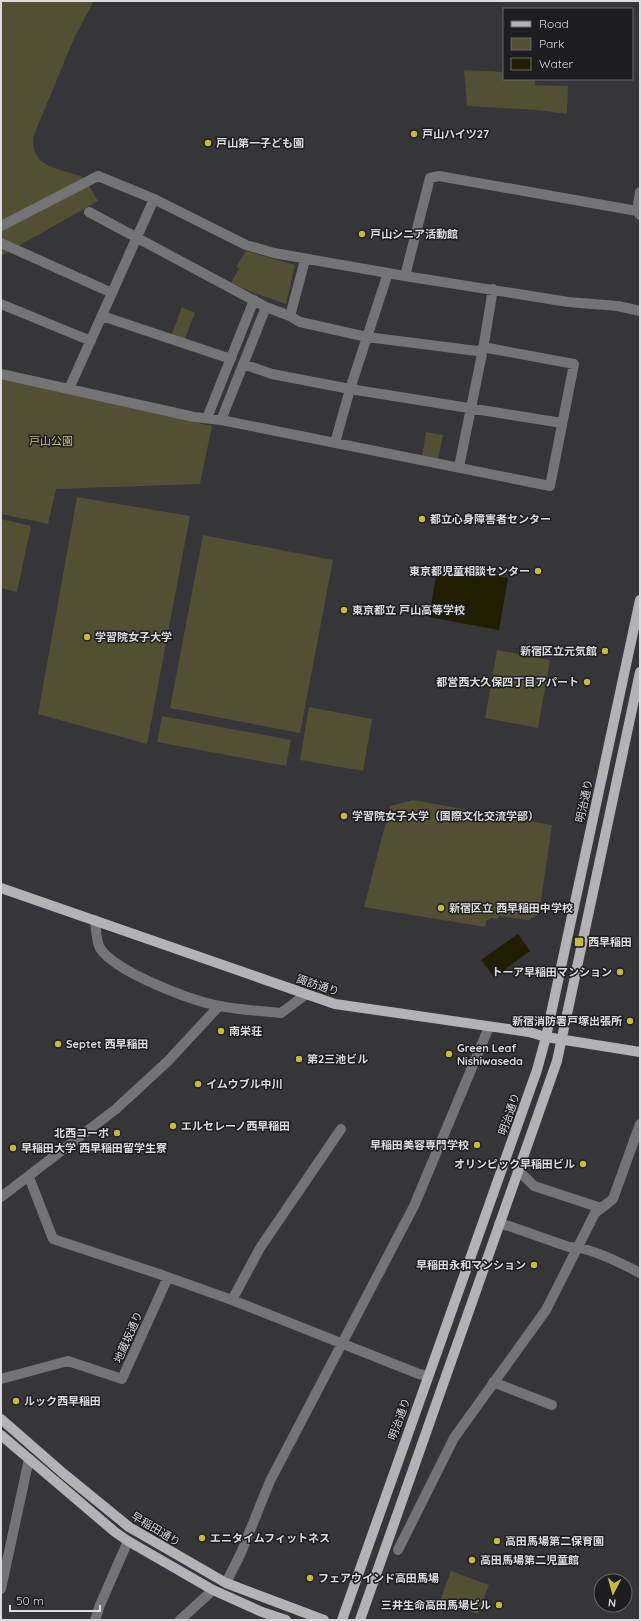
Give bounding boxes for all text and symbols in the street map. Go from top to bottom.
legend [503,8,633,80]
text: Road [539,16,569,31]
text: Park [539,36,564,51]
text: Water [539,56,574,71]
place label: 戸山ハイツ27 [422,127,489,141]
marker: 戸山ハイツ27 [409,129,419,139]
place label: 戸山第一子ども園 [216,136,304,150]
marker: 戸山第一子ども園 [203,138,213,148]
place label: 戸山シニア活動館 [370,227,458,241]
marker: 戸山シニア活動館 [357,229,367,239]
park label: 戸山公園 [29,434,73,448]
place label: 都立心身障害者センター [430,512,551,526]
marker: 都立心身障害者センター [417,514,427,524]
place label: 東京都児童相談センター [409,564,530,578]
marker: 東京都児童相談センター [533,566,543,576]
place label: 東京都立 戸山高等学校 [352,603,465,617]
marker: 東京都立 戸山高等学校 [339,605,349,615]
place label: 学習院女子大学 [95,630,172,644]
marker: 学習院女子大学 [82,632,92,642]
place label: 新宿区立元気館 [520,644,597,658]
marker: 新宿区立元気館 [600,646,610,656]
place label: 都営西大久保四丁目アパート [436,675,579,689]
marker: 都営西大久保四丁目アパート [582,677,592,687]
street label: 明治通り [573,778,595,824]
place label: 学習院女子大学（国際文化交流学部） [352,809,539,823]
marker: 学習院女子大学（国際文化交流学部） [339,811,349,821]
place label: 新宿区立 西早稲田中学校 [449,901,573,915]
marker: 新宿区立 西早稲田中学校 [436,903,446,913]
place label: 西早稲田 [588,935,632,949]
marker: 西早稲田 [573,936,585,948]
place label: トーア早稲田マンション [491,965,612,979]
marker: トーア早稲田マンション [615,967,625,977]
street label: 諏訪通り [295,972,341,998]
place label: 新宿消防署戸塚出張所 [512,1014,622,1028]
marker: 新宿消防署戸塚出張所 [625,1016,635,1026]
place label: 南栄荘 [229,1024,262,1038]
marker: 南栄荘 [216,1026,226,1036]
place label: Septet 西早稲田 [66,1037,148,1051]
marker: Septet 西早稲田 [53,1039,63,1049]
place label: Green Leaf Nishiwaseda [457,1041,523,1068]
marker: Green Leaf Nishiwaseda [444,1049,454,1059]
place label: 第2三池ビル [307,1052,368,1066]
marker: 第2三池ビル [294,1054,304,1064]
place label: イムウブル中川 [206,1077,283,1091]
marker: イムウブル中川 [193,1079,203,1089]
street label: 明治通り [495,1091,523,1137]
place label: エルセレーノ西早稲田 [181,1119,290,1133]
marker: エルセレーノ西早稲田 [168,1121,178,1131]
place label: 北西コーポ [54,1126,109,1140]
marker: 北西コーポ [112,1128,122,1138]
place label: 早稲田美容専門学校 [370,1138,469,1152]
marker: 早稲田美容専門学校 [472,1140,482,1150]
place label: 早稲田大学 西早稲田留学生寮 [21,1141,167,1155]
marker: 早稲田大学 西早稲田留学生寮 [8,1143,18,1153]
place label: オリンピック早稲田ビル [454,1157,575,1171]
marker: オリンピック早稲田ビル [578,1159,588,1169]
place label: 早稲田永和マンション [416,1258,526,1272]
marker: 早稲田永和マンション [529,1260,539,1270]
street label: 地蔵坂通り [110,1309,146,1365]
place label: ルック西早稲田 [24,1394,101,1408]
marker: ルック西早稲田 [11,1396,21,1406]
street label: 明治通り [385,1396,413,1442]
street label: 早稲田通り [129,1509,183,1549]
place label: エニタイムフィットネス [210,1531,330,1545]
marker: エニタイムフィットネス [197,1533,207,1543]
place label: 高田馬場第二保育園 [505,1534,604,1548]
marker: 高田馬場第二保育園 [492,1536,502,1546]
place label: 高田馬場第二児童館 [480,1553,579,1567]
marker: 高田馬場第二児童館 [467,1555,477,1565]
place label: フェアウインド高田馬場 [318,1571,439,1585]
marker: フェアウインド高田馬場 [305,1573,315,1583]
north arrow [593,1573,633,1613]
scale bar [10,1587,100,1613]
text: 50 m [16,1593,44,1608]
text: N [607,1596,617,1610]
place label: 三井生命高田馬場ビル [381,1598,491,1612]
marker: 三井生命高田馬場ビル [494,1600,504,1610]

